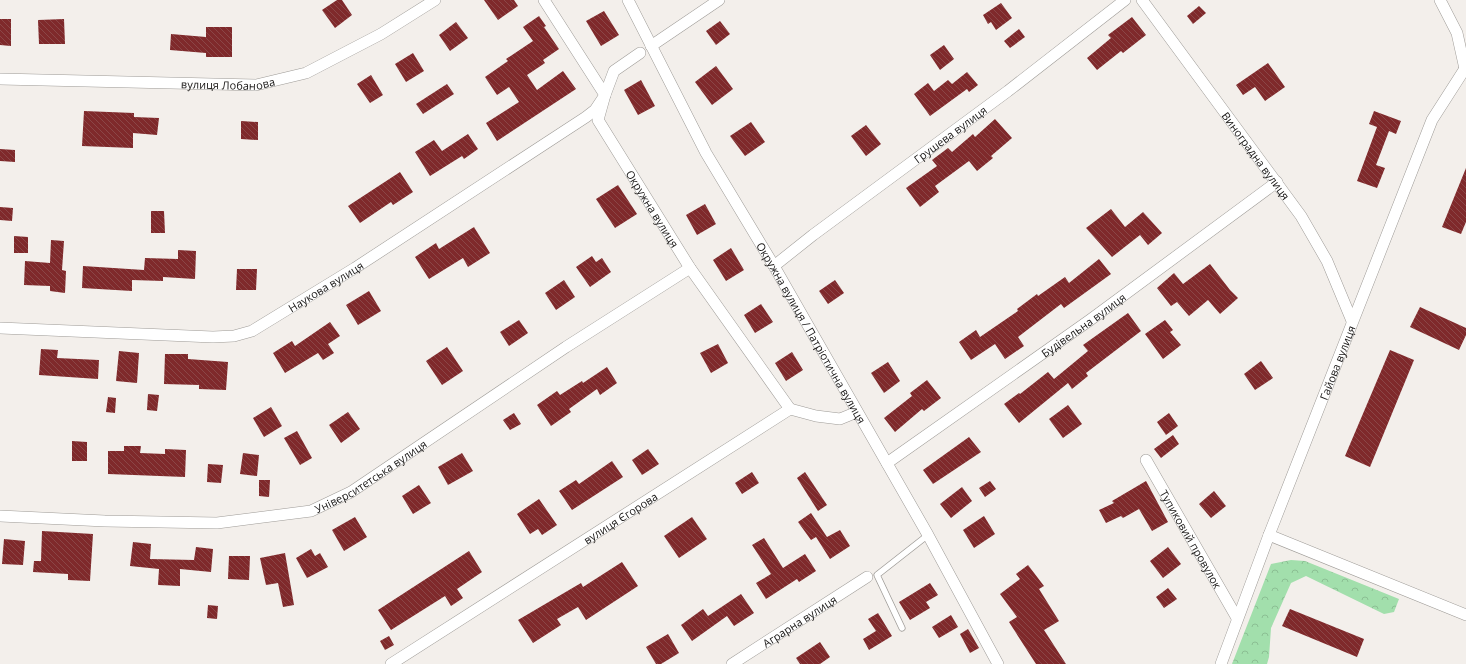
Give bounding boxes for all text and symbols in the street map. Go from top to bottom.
street label: вулиця Лобанова [181,73,276,92]
street label: Грушева вулиця [910,102,990,166]
street label: Виноградна вулиця [1219,108,1294,202]
street label: Окружна вулиця [623,167,683,250]
street label: Окружна вулиця / Патріотична вулиця [754,239,870,426]
street label: Наукова вулиця [285,257,366,315]
street label: Будівельна вулиця [1038,289,1128,360]
street label: Гайова вулиця [1315,323,1358,402]
street label: Університетська вулиця [312,436,429,516]
street label: Тупиковий провулок [1157,487,1226,591]
street label: вулиця Єгорова [580,488,660,547]
street label: Аграрна вулиця [759,591,839,650]

